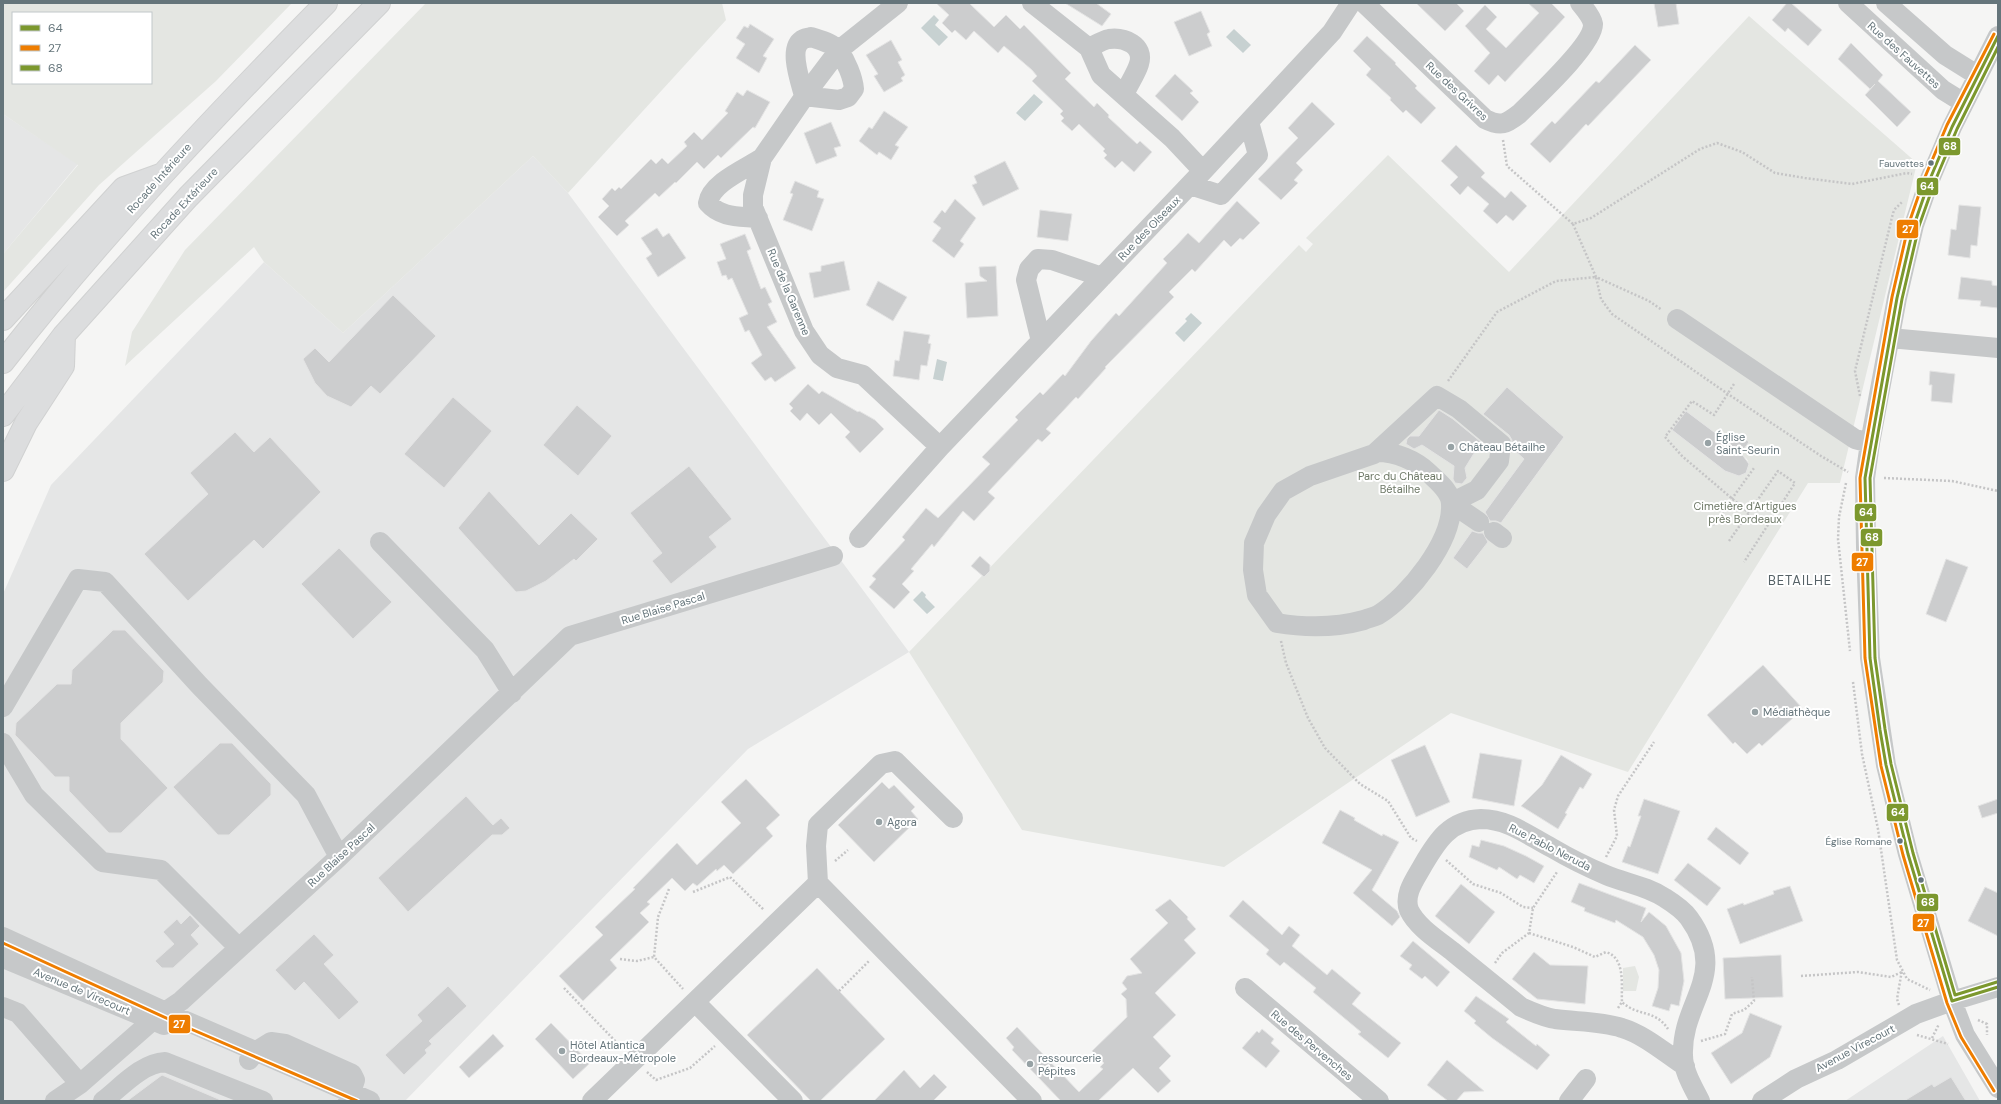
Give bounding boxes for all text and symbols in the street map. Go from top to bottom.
legend [12,12,152,84]
street label: Rue des Fauvettes [1865,19,1943,91]
text: 64 [48,20,63,36]
text: 27 [48,40,61,56]
street label: Rue des Grivres [1423,59,1491,123]
text: 68 [48,60,63,76]
line badge: 68 [1938,137,1961,156]
text: 68 [1943,139,1957,153]
street label: Rocade Intérieure [124,140,194,216]
place label: Fauvettes [1879,157,1924,170]
marker: Fauvettes [1926,158,1936,168]
street label: Rocade Extérieure [147,164,221,242]
line badge: 64 [1916,177,1939,196]
text: 64 [1920,179,1934,193]
street label: Rue des OIseaux [1115,192,1184,263]
line badge: 27 [1896,219,1919,239]
text: 27 [1902,222,1914,236]
street label: Rue de la Garenne [764,247,814,337]
place label: Église Saint-Seurin [1716,430,1780,457]
marker: Église Saint-Seurin [1703,438,1713,448]
place label: Château Bétailhe [1459,440,1545,454]
marker: Château Bétailhe [1446,442,1456,452]
park label: Parc du Château Bétailhe [1358,469,1442,496]
park label: Cimetière d'Artigues près Bordeaux [1693,499,1797,526]
line badge: 64 [1854,503,1877,522]
text: 64 [1859,505,1873,519]
line badge: 68 [1860,528,1883,547]
text: 68 [1865,530,1879,544]
line badge: 27 [1851,552,1874,572]
text: 27 [1856,555,1868,569]
district label: BETAILHE [1768,572,1832,589]
street label: Rue Blaise Pascal [619,589,707,627]
place label: Médiathèque [1763,705,1830,719]
marker: Médiathèque [1750,707,1760,717]
line badge: 64 [1886,803,1909,822]
text: 64 [1891,805,1905,819]
place label: Agora [887,815,917,829]
marker: Agora [874,817,884,827]
street label: Rue Blaise Pascal [304,820,378,890]
street label: Rue Pablo Neruda [1507,820,1593,874]
place label: Église Romane [1825,835,1892,848]
marker: Église Romane [1895,836,1905,846]
unlabelled marker [1916,875,1926,885]
line badge: 68 [1916,893,1939,912]
text: 68 [1921,895,1935,909]
line badge: 27 [1912,913,1935,932]
text: 27 [1917,916,1929,930]
street label: Avenue de Virecourt [31,964,133,1018]
street label: Rue des Pervenches [1268,1007,1356,1083]
line badge: 27 [168,1014,191,1034]
text: 27 [173,1017,185,1031]
street label: Avenue Virecourt [1813,1021,1897,1075]
place label: Hôtel Atlantica Bordeaux-Métropole [570,1038,676,1065]
marker: Hôtel Atlantica Bordeaux-Métropole [557,1046,567,1056]
place label: ressourcerie Pépites [1038,1051,1101,1078]
marker: ressourcerie Pépites [1025,1059,1035,1069]

